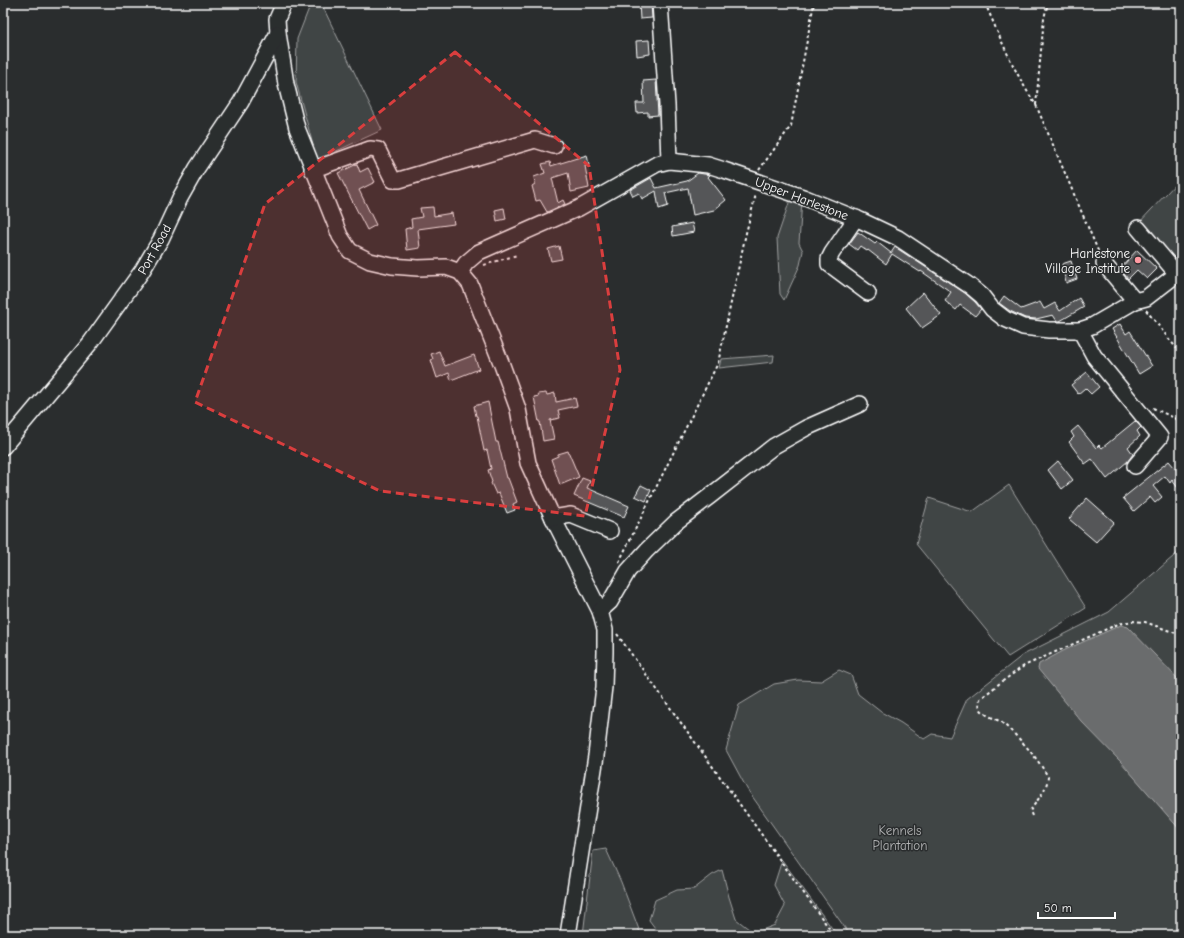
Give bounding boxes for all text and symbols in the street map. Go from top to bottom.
street label: Upper Harlestone [753,174,851,223]
street label: Port Road [135,222,174,277]
place label: Harlestone Village Institute [1045,246,1130,276]
marker: Harlestone Village Institute [1133,255,1143,265]
park label: Kennels Plantation [873,823,927,853]
scale bar [1038,894,1115,920]
text: 50 m [1044,901,1072,915]

